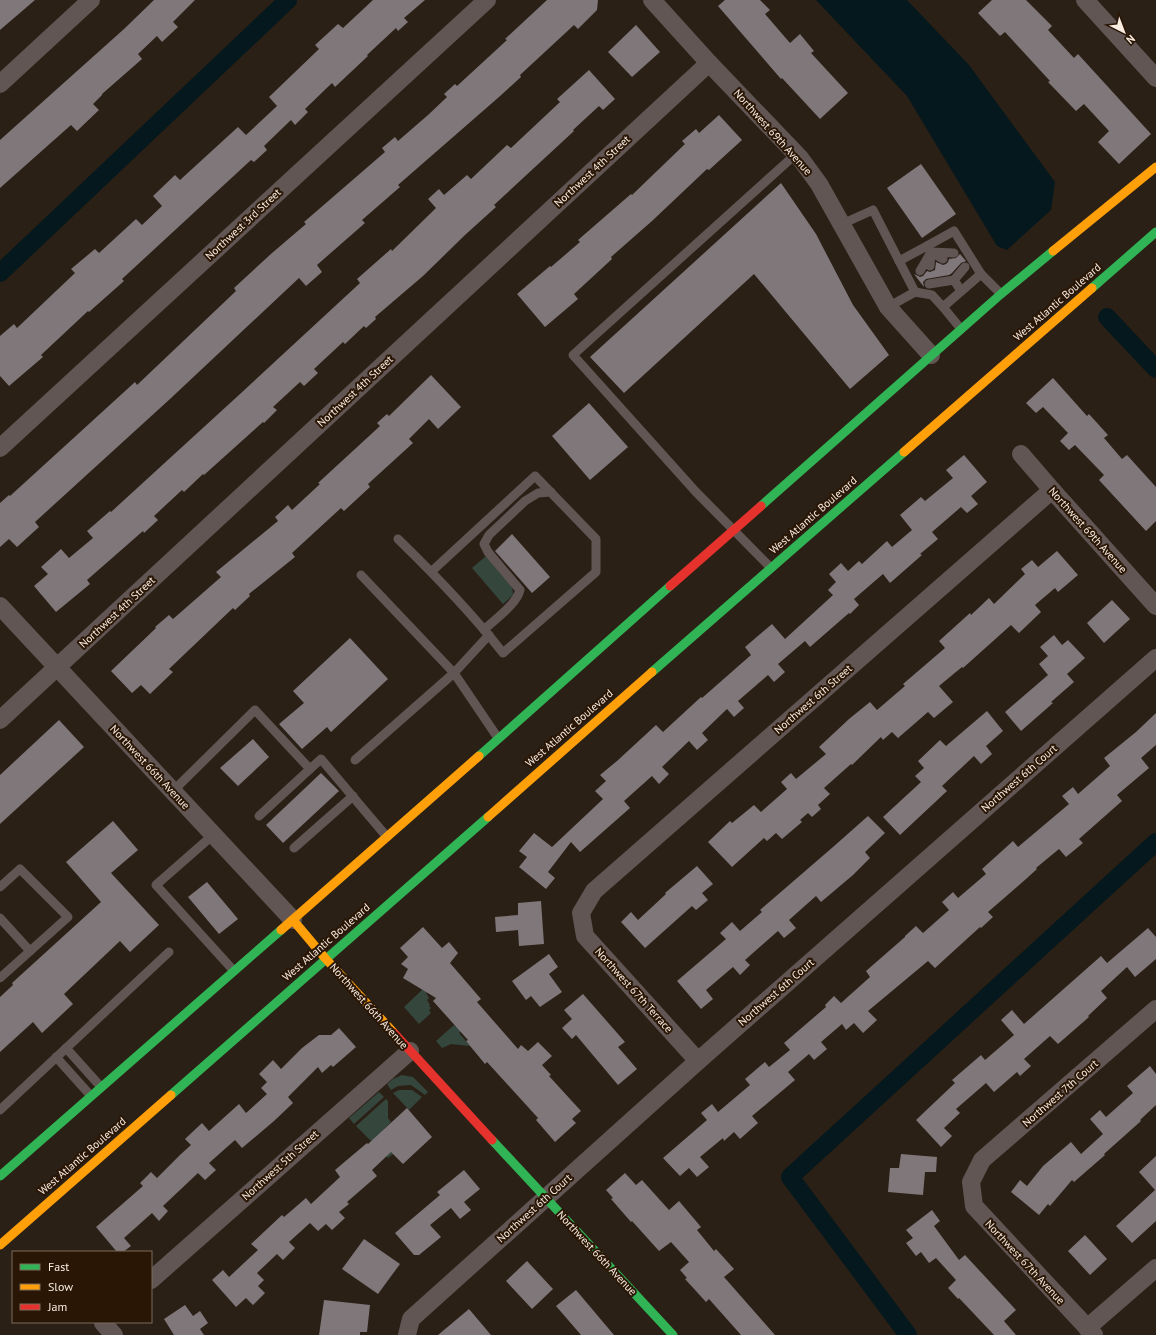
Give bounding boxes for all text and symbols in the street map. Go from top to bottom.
north arrow [1104,12,1144,52]
text: N [1123,32,1138,47]
street label: Northwest 69th Avenue [731,86,815,178]
street label: Northwest 4th Street [551,132,633,210]
street label: Northwest 3rd Street [202,185,284,263]
street label: West Atlantic Boulevard [1010,260,1104,344]
street label: Northwest 4th Street [314,352,396,430]
street label: West Atlantic Boulevard [766,473,860,557]
street label: Northwest 69th Avenue [1046,484,1130,576]
street label: Northwest 4th Street [76,573,158,651]
street label: Northwest 6th Street [771,661,855,737]
street label: West Atlantic Boulevard [522,686,616,770]
street label: Northwest 66th Avenue [107,722,193,813]
street label: Northwest 6th Court [978,741,1060,815]
street label: West Atlantic Boulevard [279,900,373,984]
street label: Northwest 67th Terrace [592,945,676,1036]
street label: Northwest 6th Court [735,955,817,1029]
street label: Northwest 66th Avenue [327,960,411,1052]
street label: Northwest 7th Court [1019,1056,1101,1130]
street label: West Atlantic Boulevard [35,1114,129,1198]
street label: Northwest 5th Street [239,1127,322,1203]
street label: Northwest 6th Court [494,1170,575,1245]
street label: Northwest 66th Avenue [554,1208,640,1299]
street label: Northwest 67th Avenue [982,1217,1068,1307]
legend [12,1251,152,1323]
text: Fast [48,1259,69,1274]
text: Slow [48,1279,73,1294]
text: Jam [47,1299,67,1314]

